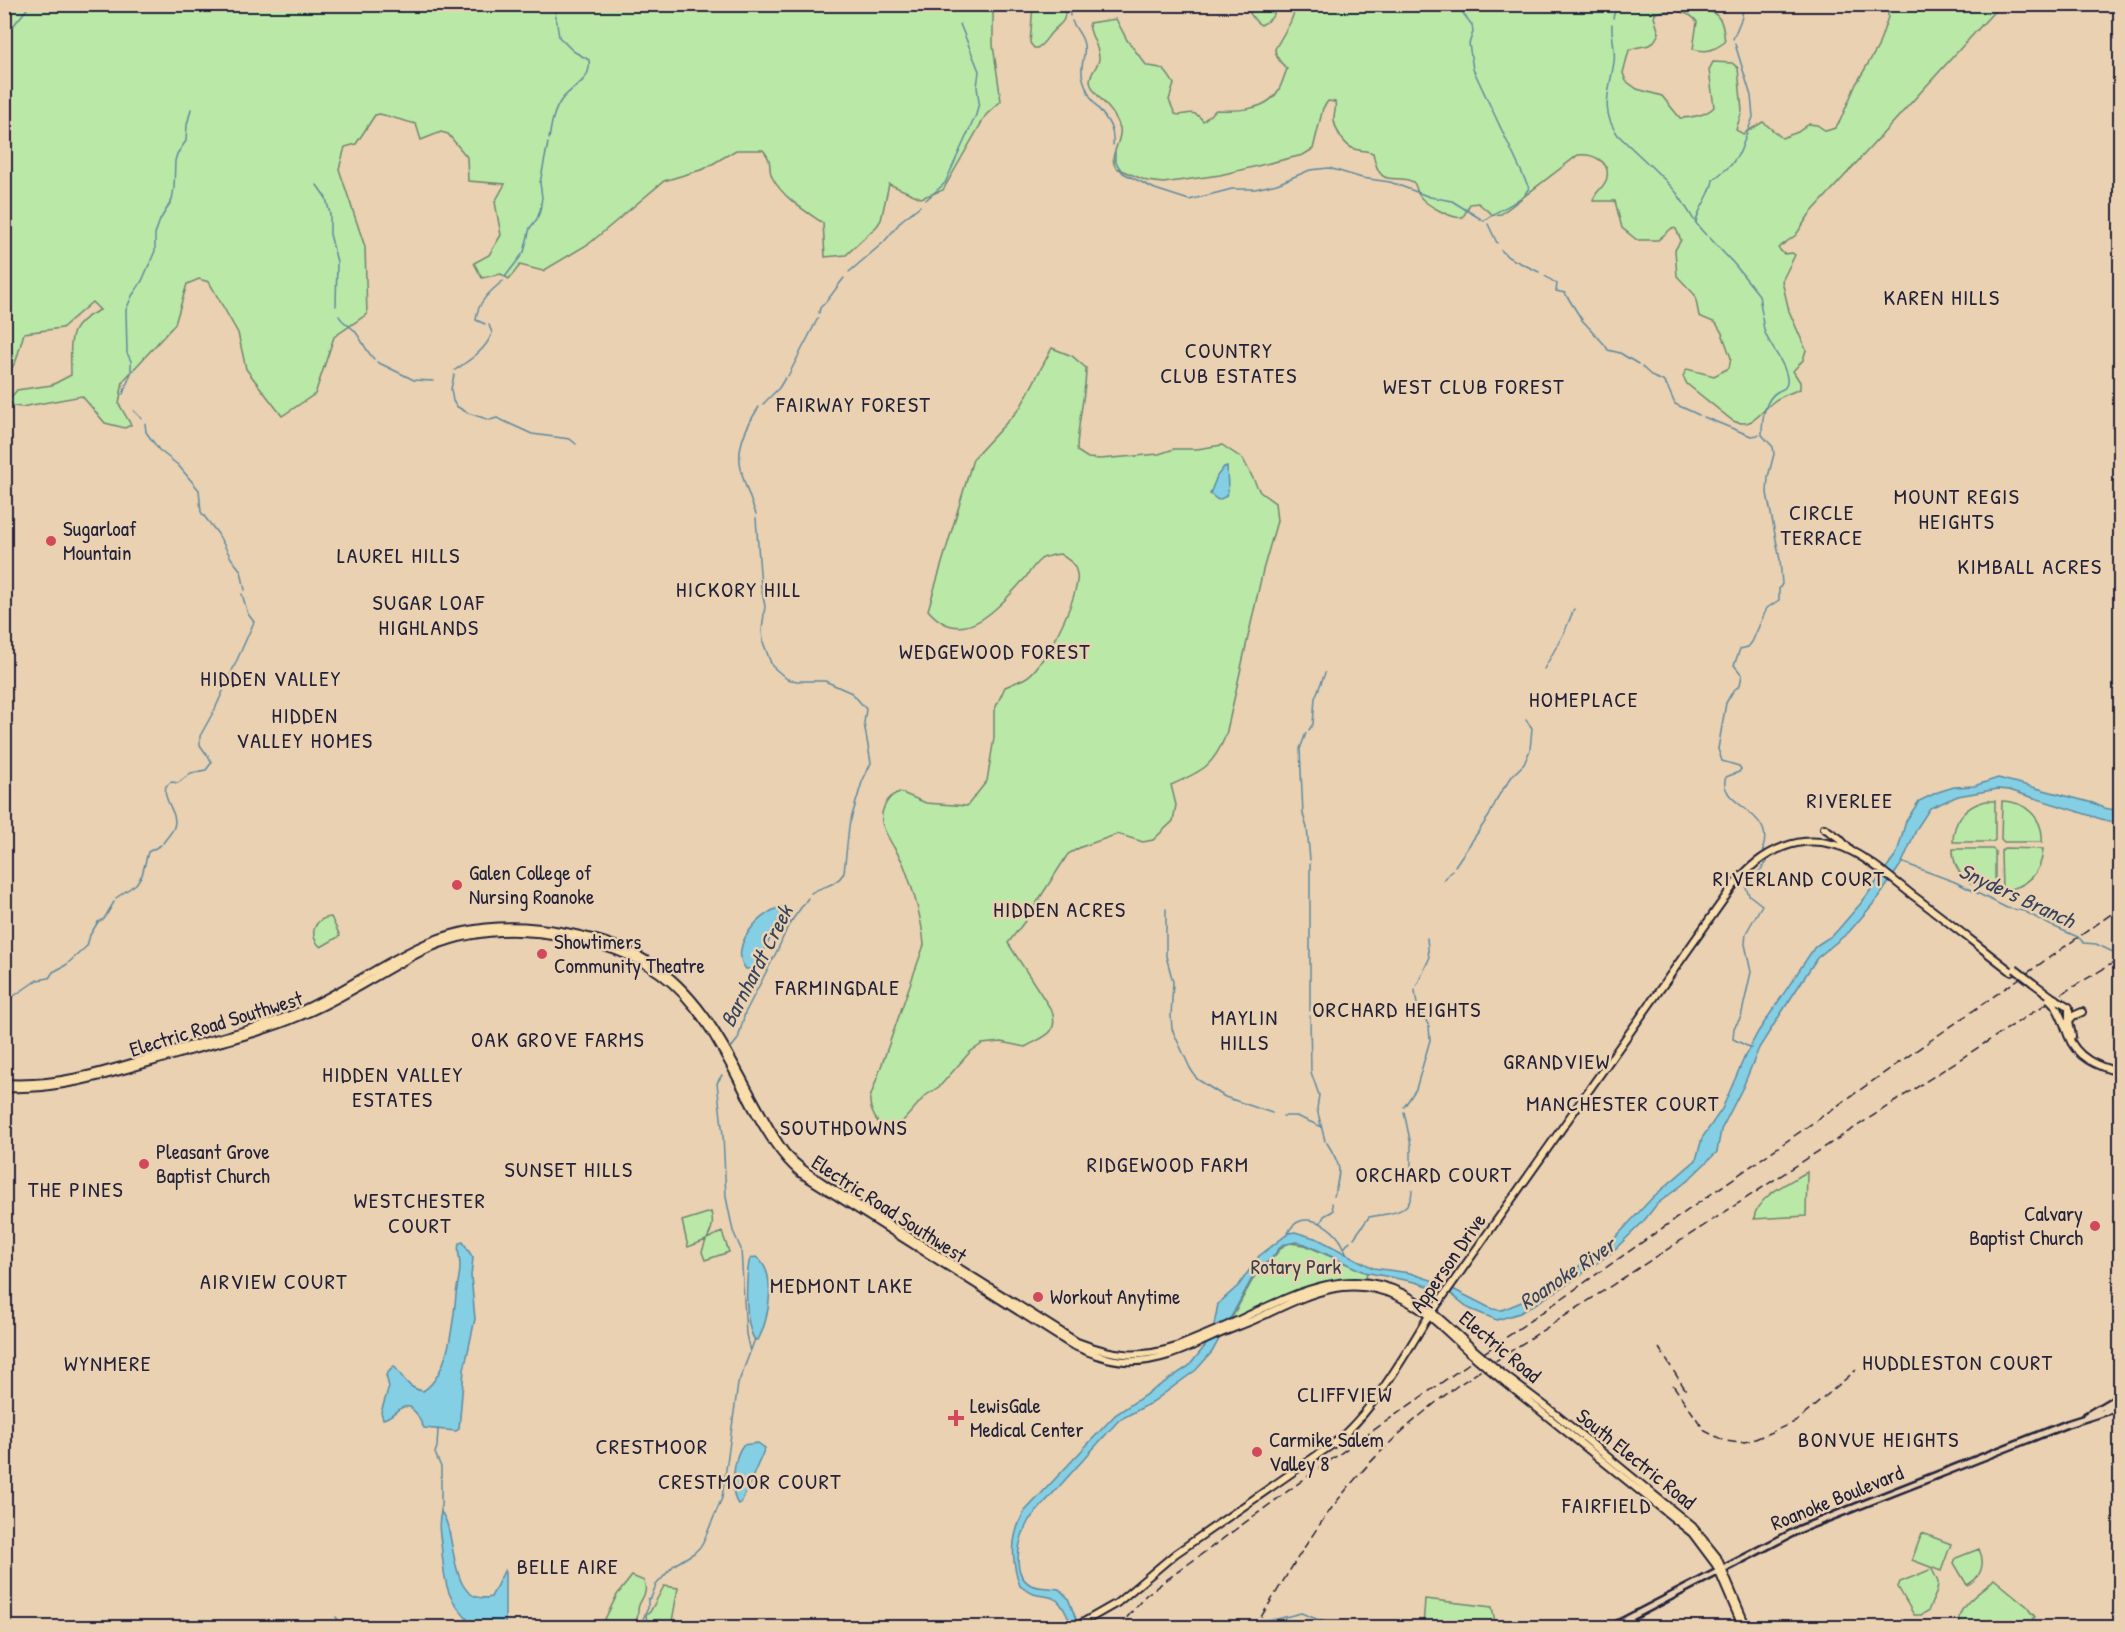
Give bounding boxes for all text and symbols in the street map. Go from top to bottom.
district label: KAREN HILLS [1883,282,2001,312]
district label: COUNTRY CLUB ESTATES [1160,335,1298,390]
district label: WEST CLUB FOREST [1383,371,1565,401]
district label: FAIRWAY FOREST [776,389,931,419]
district label: MOUNT REGIS HEIGHTS [1894,481,2020,536]
district label: CIRCLE TERRACE [1780,497,1864,552]
place label: Sugarloaf Mountain [63,514,137,567]
marker: Sugarloaf Mountain [44,534,58,548]
district label: LAUREL HILLS [337,540,461,570]
district label: KIMBALL ACRES [1957,551,2103,581]
district label: HICKORY HILL [676,574,802,604]
district label: SUGAR LOAF HIGHLANDS [373,587,485,642]
district label: WEDGEWOOD FOREST [899,636,1091,666]
district label: HIDDEN VALLEY [200,663,342,693]
district label: HOMEPLACE [1529,684,1639,714]
district label: HIDDEN VALLEY HOMES [236,700,374,755]
district label: RIVERLEE [1807,785,1893,815]
water label: Snyders Branch [1954,855,2081,936]
place label: Galen College of Nursing Roanoke [469,858,594,911]
district label: RIVERLAND COURT [1713,863,1885,893]
marker: Galen College of Nursing Roanoke [450,878,464,892]
district label: HIDDEN ACRES [993,894,1127,924]
water label: Barnhardt Creek [712,898,800,1032]
place label: Showtimers Community Theatre [554,927,705,980]
marker: Showtimers Community Theatre [535,947,549,961]
district label: FARMINGDALE [774,972,901,1002]
street label: Electric Road Southwest [126,983,307,1064]
district label: ORCHARD HEIGHTS [1312,994,1482,1024]
district label: MAYLIN HILLS [1211,1002,1279,1057]
district label: OAK GROVE FARMS [471,1024,645,1054]
district label: GRANDVIEW [1503,1046,1611,1076]
district label: HIDDEN VALLEY ESTATES [322,1059,464,1114]
district label: MANCHESTER COURT [1526,1088,1720,1118]
district label: SOUTHDOWNS [780,1112,908,1142]
place label: Pleasant Grove Baptist Church [156,1137,270,1190]
street label: Electric Road Southwest [806,1148,973,1270]
district label: RIDGEWOOD FARM [1087,1149,1249,1179]
district label: SUNSET HILLS [504,1154,634,1184]
marker: Pleasant Grove Baptist Church [137,1157,151,1171]
district label: ORCHARD COURT [1356,1159,1512,1189]
district label: THE PINES [28,1174,124,1204]
district label: WESTCHESTER COURT [354,1185,486,1240]
place label: Calvary Baptist Church [1969,1199,2083,1252]
street label: Apperson Drive [1403,1207,1492,1318]
marker: Calvary Baptist Church [2088,1219,2102,1233]
water label: Roanoke River [1513,1228,1623,1316]
park label: Rotary Park [1251,1252,1341,1281]
district label: AIRVIEW COURT [200,1266,348,1296]
district label: MEDMONT LAKE [770,1270,914,1300]
place label: Workout Anytime [1050,1282,1180,1311]
marker: Workout Anytime [1031,1290,1045,1304]
street label: Electric Road [1453,1304,1547,1389]
district label: HUDDLESTON COURT [1862,1347,2054,1377]
district label: WYNMERE [64,1348,152,1378]
district label: CLIFFVIEW [1297,1379,1393,1409]
place label: LewisGale Medical Center [970,1391,1084,1444]
street label: South Electric Road [1570,1401,1702,1516]
marker: LewisGale Medical Center [947,1409,965,1427]
district label: BONVUE HEIGHTS [1798,1424,1960,1454]
place label: Carmike Salem Valley 8 [1269,1425,1384,1478]
district label: CRESTMOOR [595,1431,709,1461]
marker: Carmike Salem Valley 8 [1250,1445,1264,1459]
street label: Roanoke Boulevard [1766,1458,1907,1537]
district label: CRESTMOOR COURT [658,1466,842,1496]
district label: FAIRFIELD [1561,1490,1652,1520]
district label: BELLE AIRE [517,1551,619,1581]

